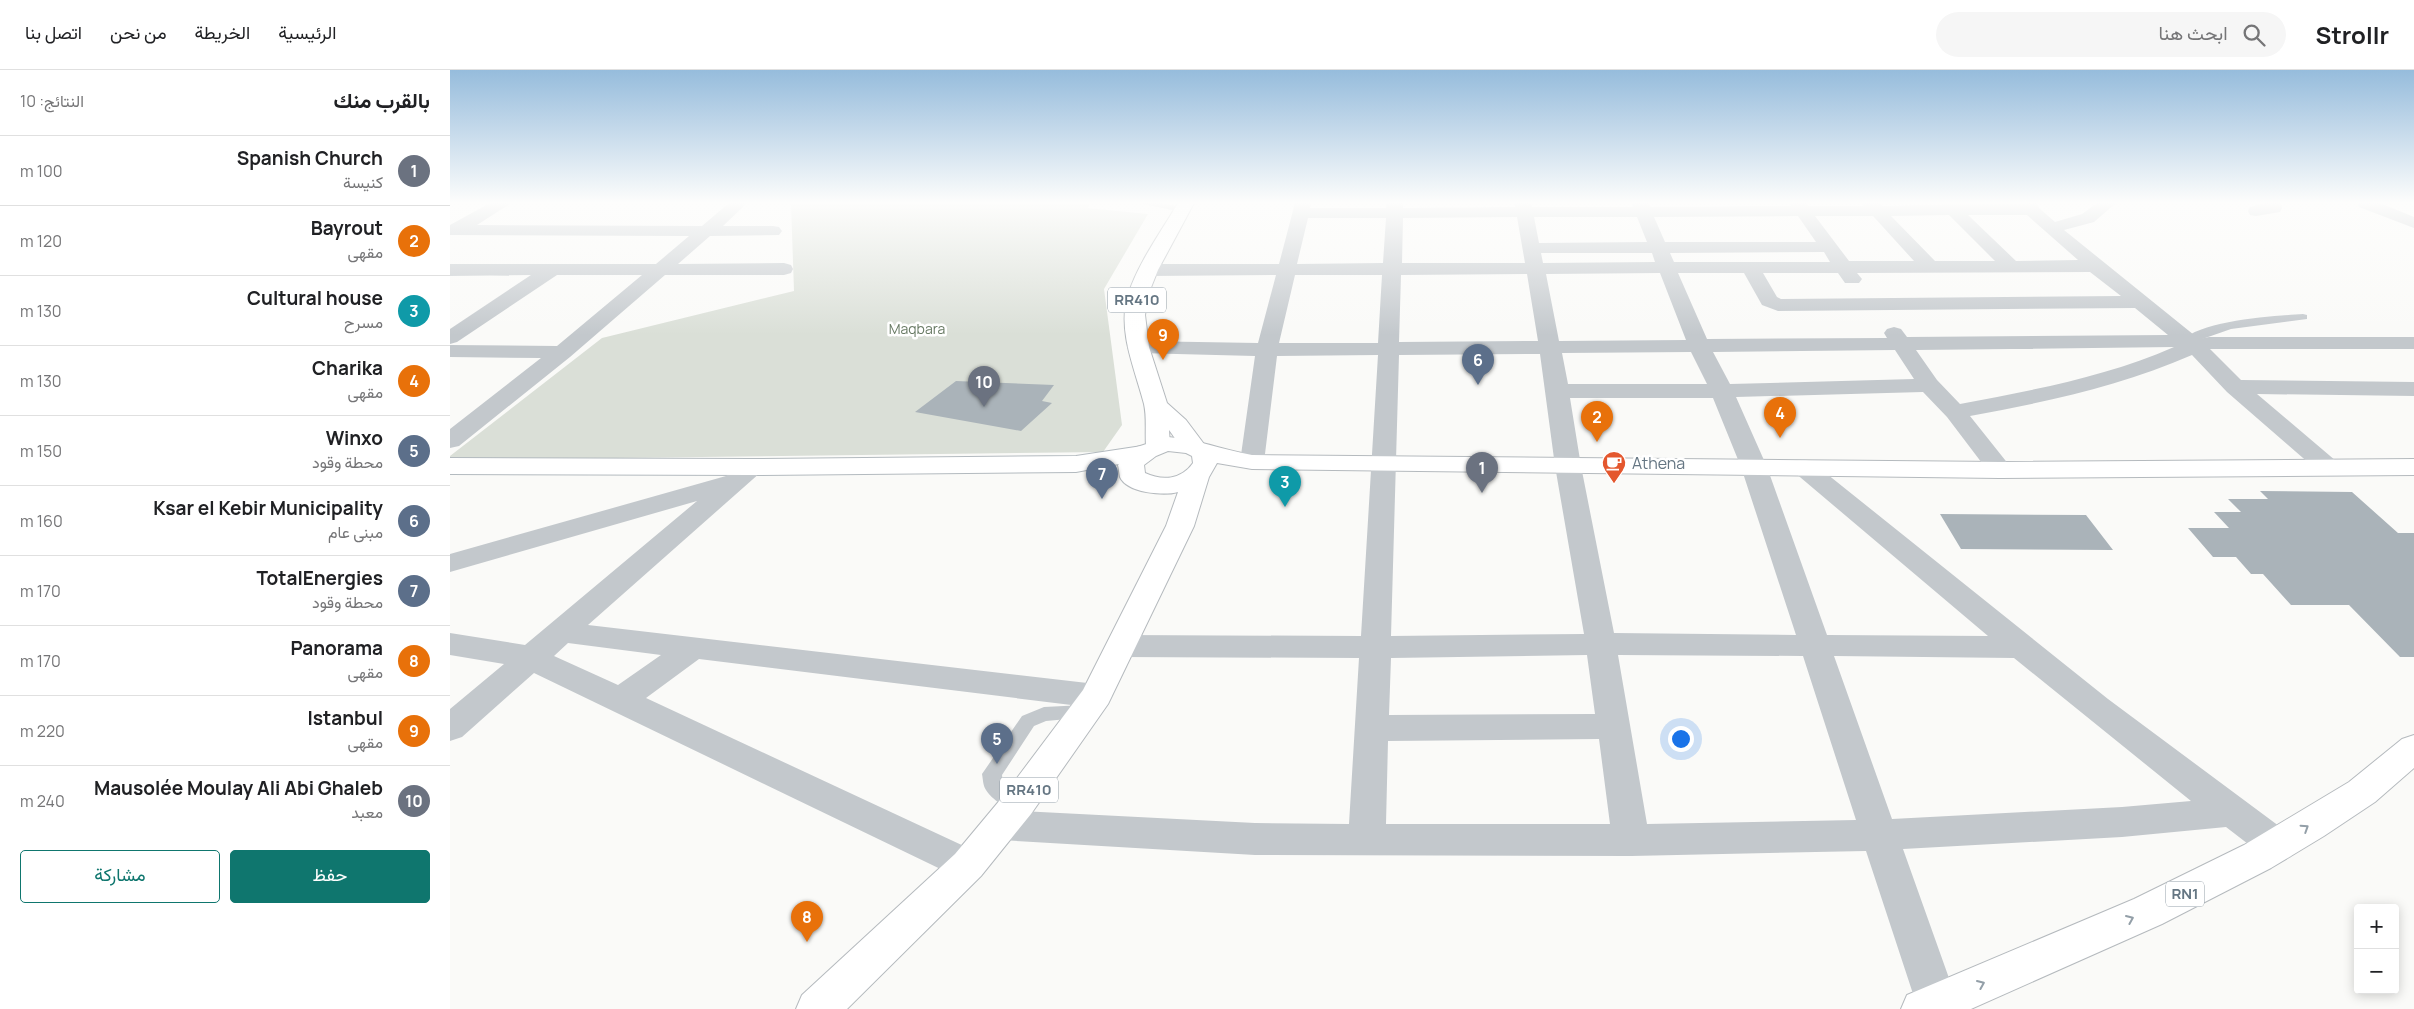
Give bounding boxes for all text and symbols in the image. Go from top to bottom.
search box [1936,12,2286,57]
text: Strollr [2316,18,2389,51]
text: اتصل بنا [25,20,82,44]
text: من نحن [110,20,167,44]
text: الخريطة [195,20,250,44]
text: الرئيسية [278,20,336,44]
text: ابحث هنا [2159,20,2228,46]
icon: search [2240,21,2268,49]
text: بالقرب منك [334,86,430,114]
text: النتائج: 10 [20,90,84,112]
text: Spanish Church [237,145,383,171]
text: 100 m [20,160,63,182]
text: 1 [411,160,418,182]
text: كنيسة [343,171,383,193]
text: Bayrout [311,215,383,241]
text: 120 m [20,230,62,252]
text: 2 [409,230,419,252]
text: مقهى [348,241,383,263]
text: Cultural house [247,285,383,311]
road number: RR410 [1108,288,1166,312]
text: 130 m [20,300,62,322]
text: 3 [409,300,419,322]
text: مسرح [344,311,383,333]
park label: Maqbara [889,319,945,338]
pin: 9 [1147,319,1179,360]
pin: 6 [1462,344,1494,385]
text: Charika [312,355,383,381]
pin: 10 [968,366,1000,407]
text: 130 m [20,370,62,392]
text: 4 [409,370,419,392]
text: مقهى [348,381,383,403]
pin: 4 [1764,397,1796,438]
pin: 2 [1581,401,1613,442]
text: Winxo [326,425,383,451]
text: 150 m [20,440,62,462]
text: 5 [409,440,419,462]
cafe icon: Athena [1601,450,1627,484]
text: محطة وقود [312,451,383,473]
pin: 1 [1466,452,1498,493]
place label: Athena [1632,452,1685,474]
pin: 7 [1086,458,1118,499]
pin: 3 [1269,466,1301,507]
text: Ksar el Kebir Municipality [153,495,383,521]
text: 160 m [20,510,63,532]
text: 6 [409,510,419,532]
text: مبنى عام [328,521,383,543]
text: TotalEnergies [257,565,383,591]
text: 170 m [20,580,61,602]
text: 7 [410,580,418,602]
text: محطة وقود [312,591,383,613]
text: Panorama [290,635,383,661]
text: 170 m [20,650,61,672]
text: 8 [409,650,419,672]
text: مقهى [348,661,383,683]
text: Istanbul [307,705,383,731]
text: 220 m [20,720,65,742]
text: 9 [409,720,419,742]
pin: 5 [981,723,1013,764]
your location [1668,726,1694,752]
text: مقهى [348,731,383,753]
text: Mausolée Moulay Ali Abi Ghaleb [94,775,383,801]
road number: RR410 [1000,778,1058,802]
text: 240 m [20,790,65,812]
text: 10 [405,790,423,812]
text: معبد [351,801,383,823]
one-way arrow [2300,825,2309,834]
button: مشاركة [20,850,220,903]
button: حفظ [230,850,430,903]
road number: RN1 [2166,882,2204,906]
pin: 8 [791,901,823,942]
map controls [2354,904,2399,994]
button: + [2354,904,2399,949]
one-way arrow [2125,915,2134,926]
button: − [2354,949,2399,994]
one-way arrow [1976,979,1985,990]

